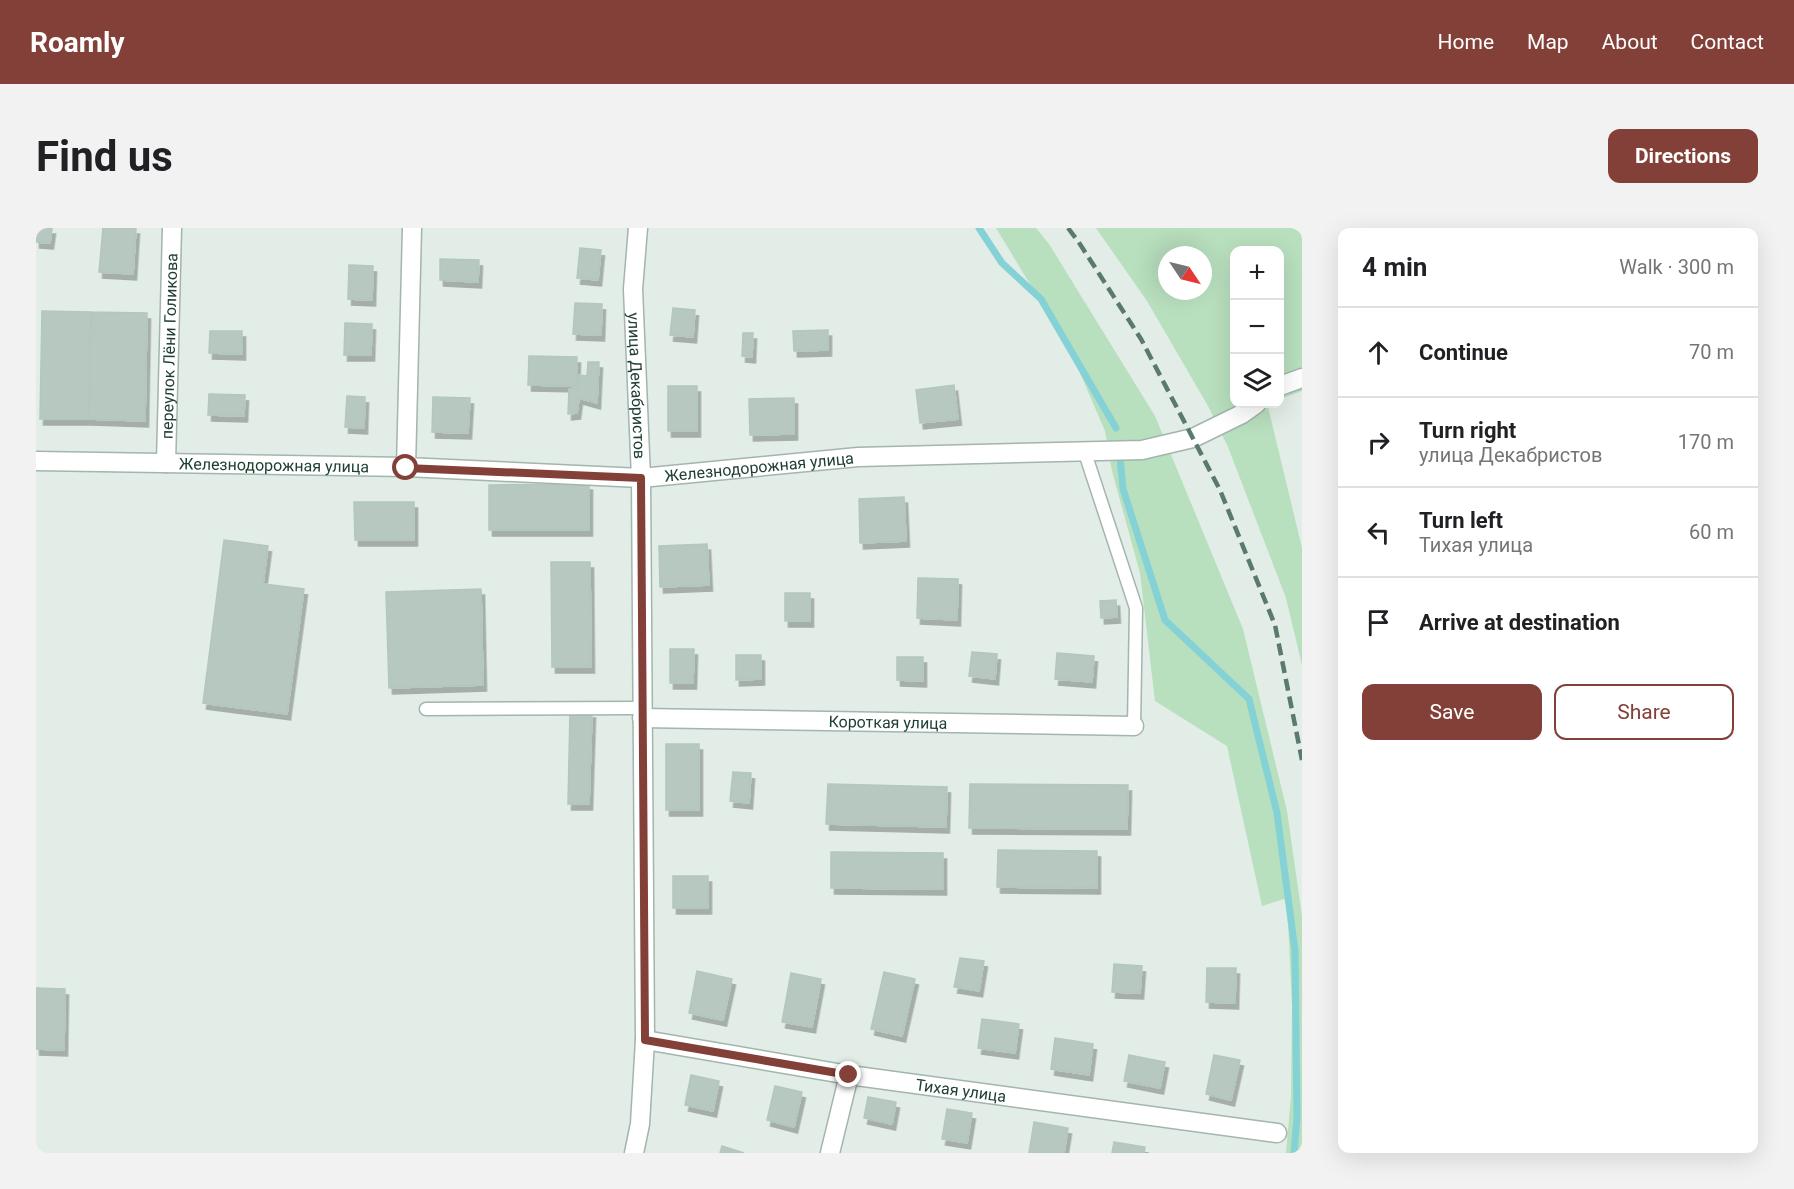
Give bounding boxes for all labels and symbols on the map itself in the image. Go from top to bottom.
north arrow [1158,246,1212,300]
street label: переулок Лёни Голикова [158,253,181,439]
street label: улица Декабристов [624,312,649,459]
street label: Железнодорожная улица [664,448,855,486]
street label: Железнодорожная улица [179,454,369,476]
route start [392,454,418,480]
street label: Короткая улица [828,712,948,733]
route end [835,1061,861,1087]
street label: Тихая улица [914,1075,1007,1106]

